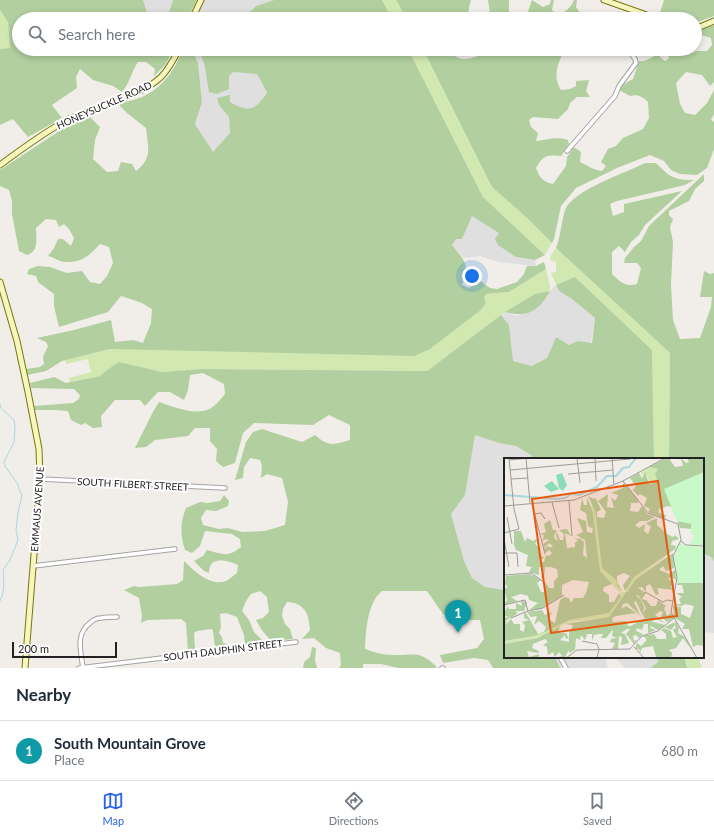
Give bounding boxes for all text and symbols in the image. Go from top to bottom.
search box [12,12,702,56]
icon: search [26,23,48,45]
text: Search here [58,25,135,43]
street label: HONEYSUCKLE ROAD [55,78,154,131]
your location [462,266,482,286]
inset map [504,458,704,658]
street label: EMMAUS AVENUE [28,466,46,552]
street label: SOUTH FILBERT STREET [77,475,189,493]
pin: 1 [445,600,471,633]
street label: SOUTH DAUPHIN STREET [163,637,283,663]
scale bar [12,640,117,659]
text: 200 m [18,642,49,655]
text: Nearby [16,684,71,705]
text: South Mountain Grove [54,734,206,752]
text: 1 [25,743,33,759]
text: 680 m [661,743,698,759]
text: Place [54,752,84,768]
tab: Map [102,790,124,827]
tab: Directions [329,790,378,827]
tab: Saved [583,790,612,827]

